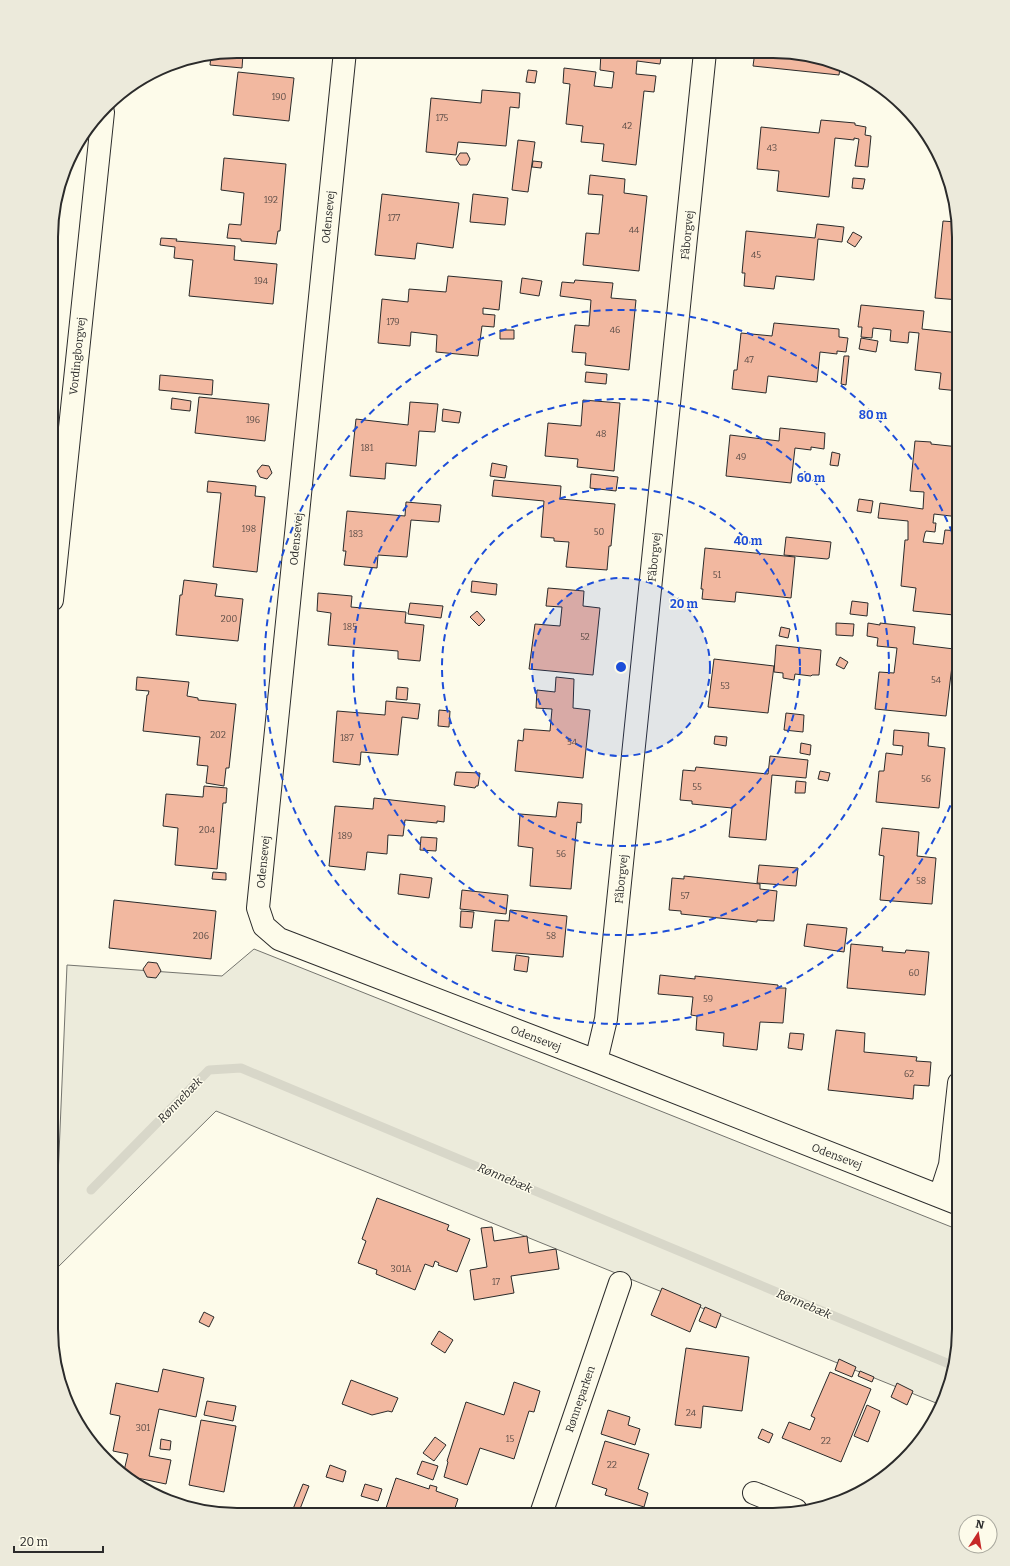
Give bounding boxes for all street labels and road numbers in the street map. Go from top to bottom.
street label: Odensevej [319,190,338,244]
street label: Fåborgvej [678,210,697,260]
street label: Vordingborgvej [67,316,88,396]
street label: Odensevej [287,512,306,566]
street label: Fåborgvej [645,532,664,582]
street label: Odensevej [254,835,273,889]
street label: Fåborgvej [612,854,631,904]
street label: Odensevej [509,1023,563,1054]
street label: Odensevej [810,1141,864,1172]
street label: Rønneparken [563,1364,598,1434]

